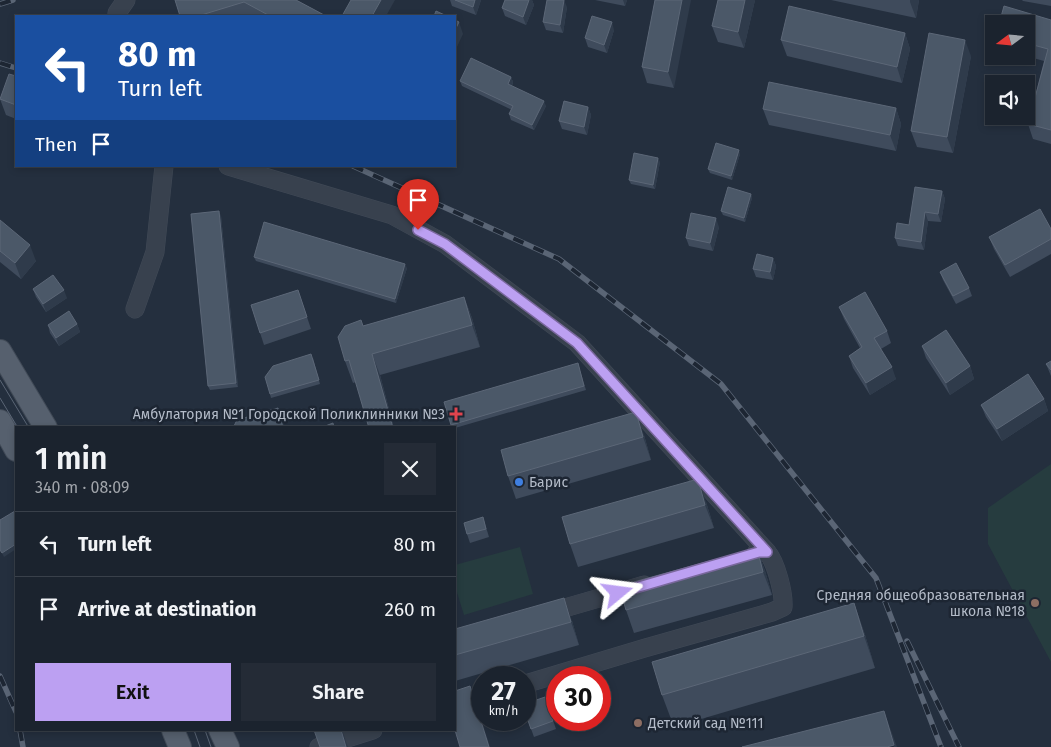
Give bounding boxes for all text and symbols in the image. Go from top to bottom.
north arrow [985,15,1035,65]
map controls [985,15,1035,125]
text: 80 m [118,33,197,75]
icon: left [35,35,100,100]
text: Turn left [118,75,202,102]
button: sound [985,75,1035,125]
icon: arrive [87,130,115,158]
text: Then [35,133,77,156]
pin [397,179,439,230]
icon: arrive [404,186,432,214]
place label: Амбулатория №1 Городской Поликлинники №3 [133,406,445,423]
marker: Амбулатория №1 Городской Поликлинники №3 [449,407,463,421]
text: 1 min [35,441,107,477]
button: close [384,443,436,495]
place label: Барис [529,474,568,491]
marker: Барис [513,476,525,488]
text: 340 m · 08:09 [35,478,129,497]
icon: left [35,530,63,558]
text: Turn left [78,533,152,556]
text: 80 m [394,533,436,556]
position arrow [591,566,643,618]
place label: Средняя общеобразовательная школа №18 [817,587,1025,620]
icon: arrive [35,595,63,623]
marker: Средняя общеобразовательная школа №18 [1029,597,1041,609]
text: Arrive at destination [78,598,257,621]
text: 260 m [385,598,436,621]
button: Exit [35,663,231,721]
button: Share [241,663,436,721]
speed limit sign: 30 [546,666,611,731]
text: 27 [491,677,516,707]
text: km/h [489,704,518,718]
place label: Детский сад №111 [647,715,763,732]
marker: Детский сад №111 [632,717,644,729]

